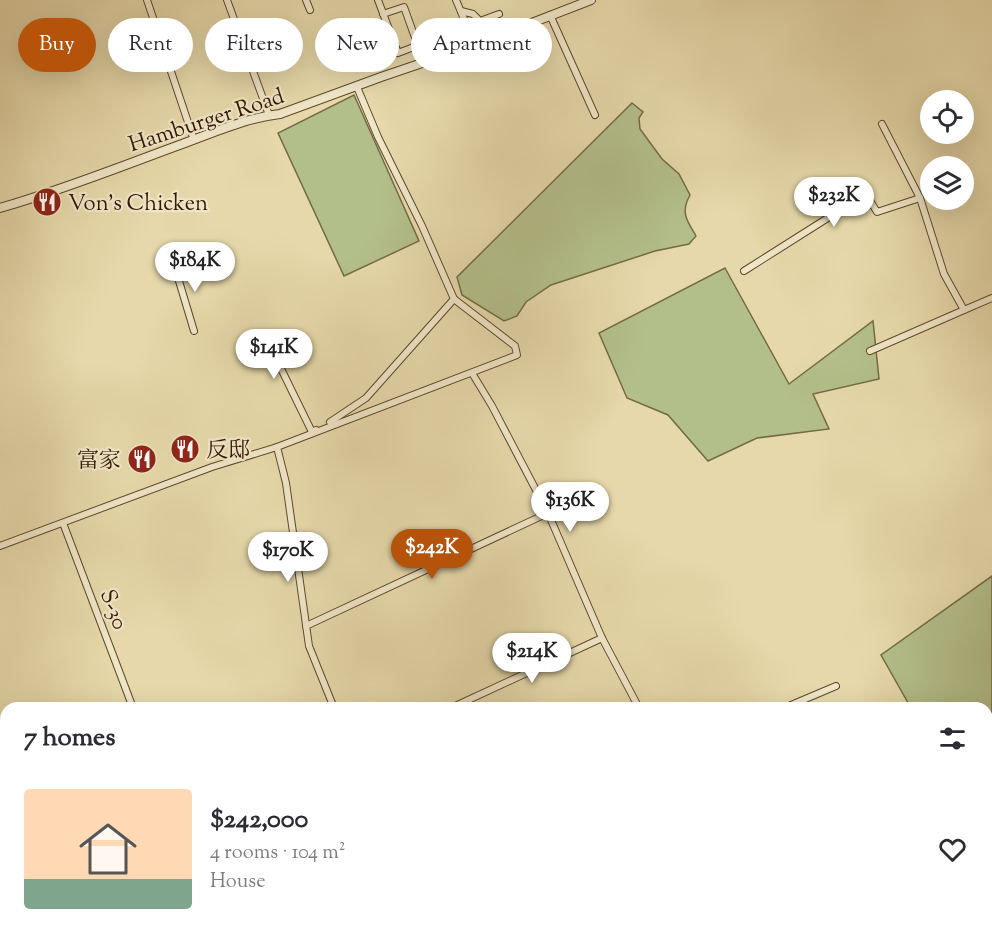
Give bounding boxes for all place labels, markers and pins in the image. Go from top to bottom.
pin: $232K [792,177,876,228]
restaurant icon: Von's Chicken [31,186,63,218]
place label: Von's Chicken [68,189,208,221]
pin: $184K [153,242,237,293]
pin: $141K [232,329,316,380]
restaurant icon: 反邸 [169,433,201,465]
place label: 反邸 [206,436,250,468]
restaurant icon: 富家 [126,443,158,475]
place label: 富家 [77,446,121,478]
pin: $136K [528,482,612,533]
pin: $242K [390,529,474,580]
pin: $170K [246,532,330,583]
pin: $214K [490,633,574,684]

